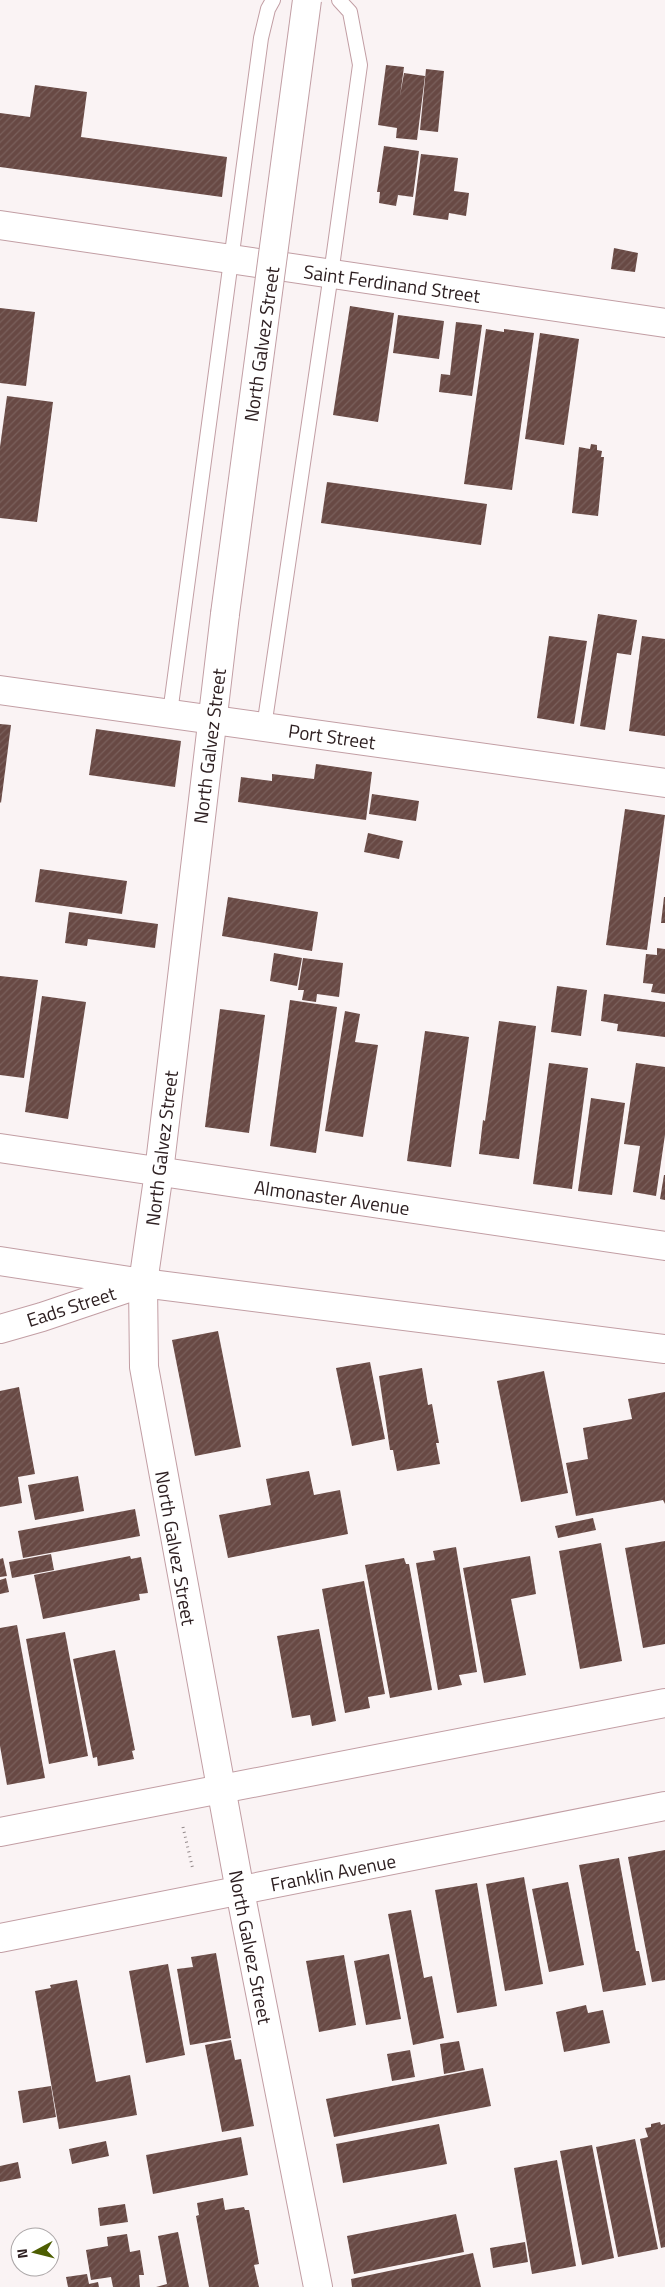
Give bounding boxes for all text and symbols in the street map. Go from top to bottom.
street label: Saint Ferdinand Street [302,256,482,310]
street label: North Galvez Street [236,264,286,423]
street label: North Galvez Street [185,666,233,825]
street label: Port Street [287,716,378,757]
street label: North Galvez Street [137,1068,185,1227]
street label: Almonaster Avenue [252,1172,412,1222]
street label: Eads Street [23,1278,120,1334]
street label: North Galvez Street [148,1468,204,1628]
street label: Franklin Avenue [268,1846,398,1898]
street label: North Galvez Street [222,1867,280,2027]
north arrow [10,2227,60,2277]
text: N [11,2248,33,2260]

